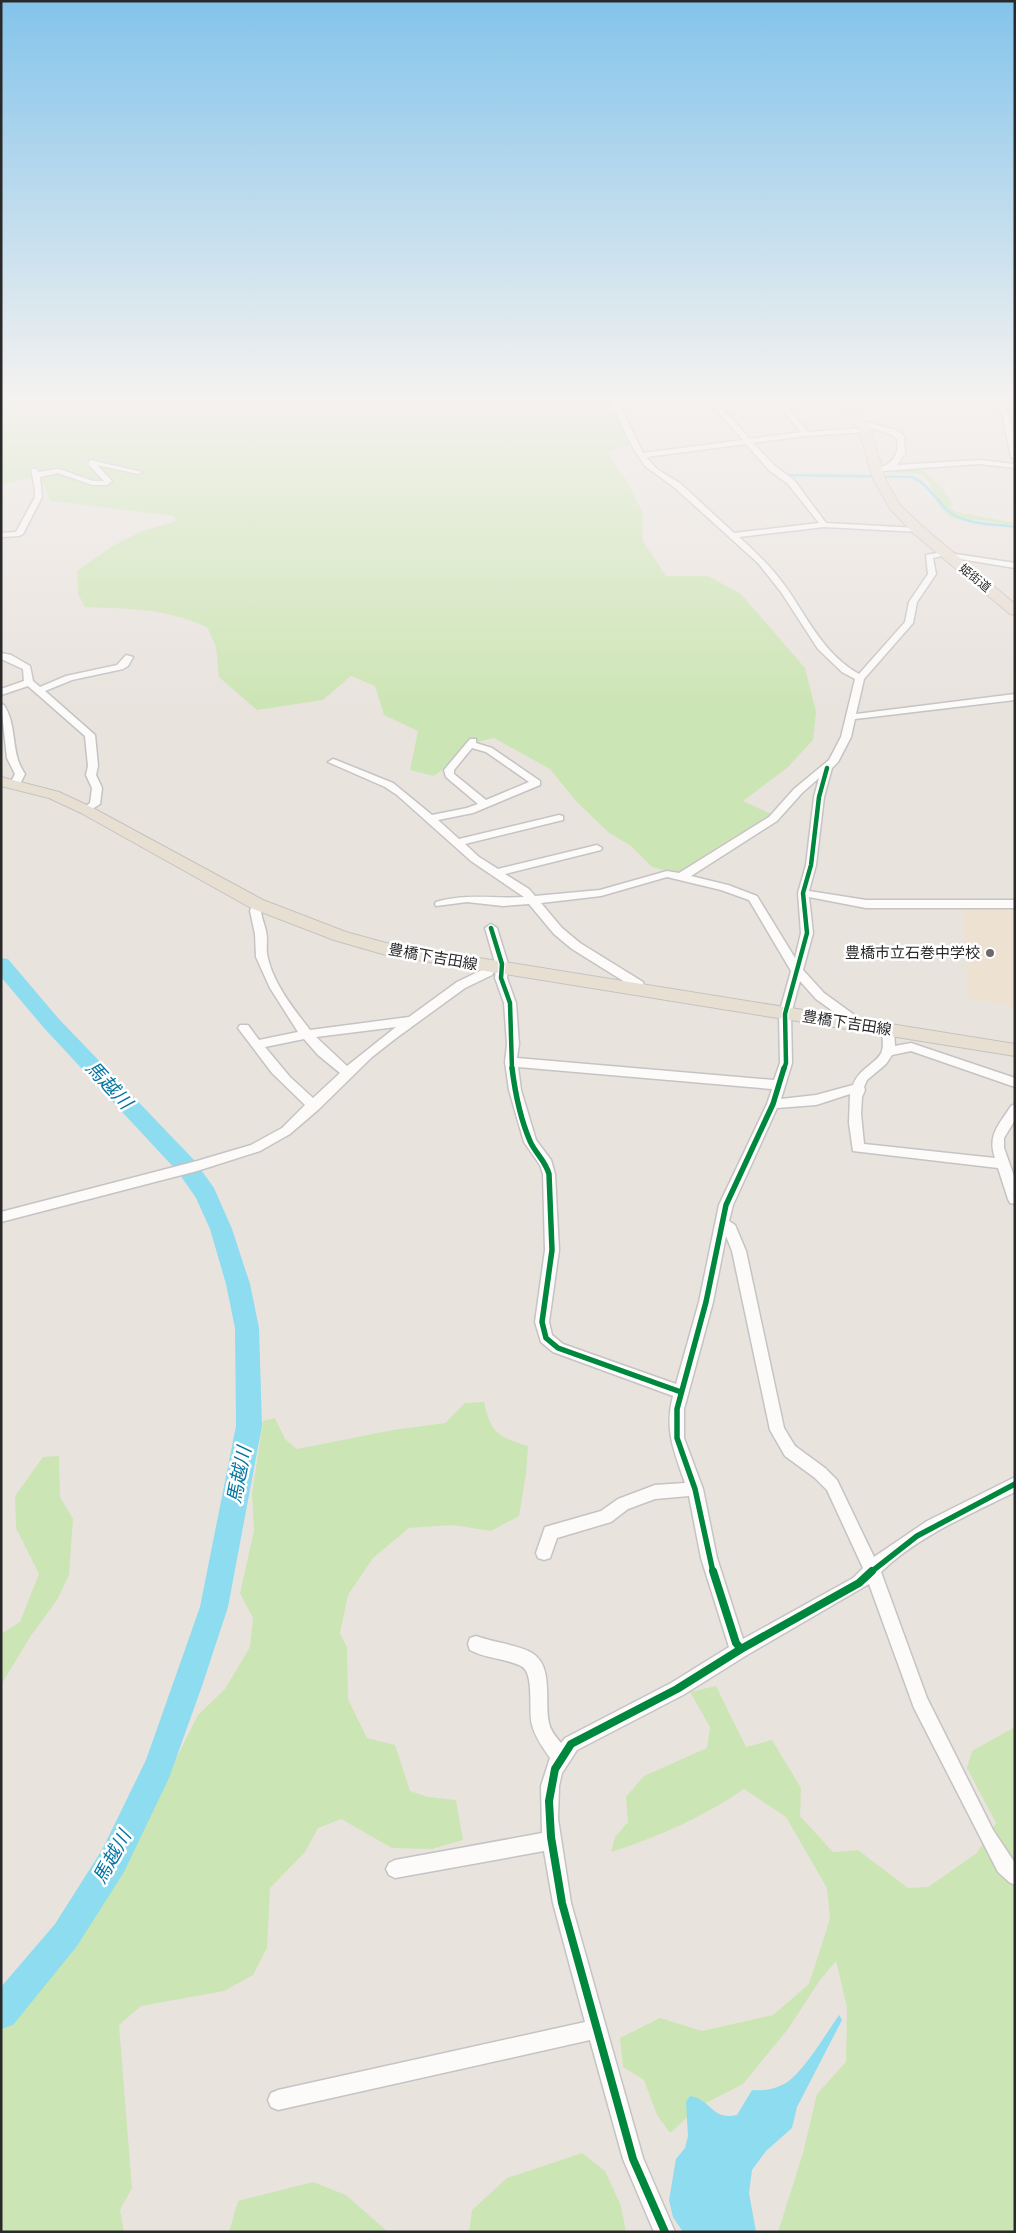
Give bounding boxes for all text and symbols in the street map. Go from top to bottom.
street label: 姫街道 [957,561,993,595]
street label: 豊橋下吉田線 [387,940,479,974]
place label: 豊橋市立石巻中学校 [845,944,980,962]
marker: 豊橋市立石巻中学校 [984,947,996,959]
street label: 豊橋下吉田線 [801,1007,893,1039]
water label: 馬越川 [81,1056,138,1115]
water label: 馬越川 [222,1443,256,1505]
water label: 馬越川 [88,1825,137,1888]

